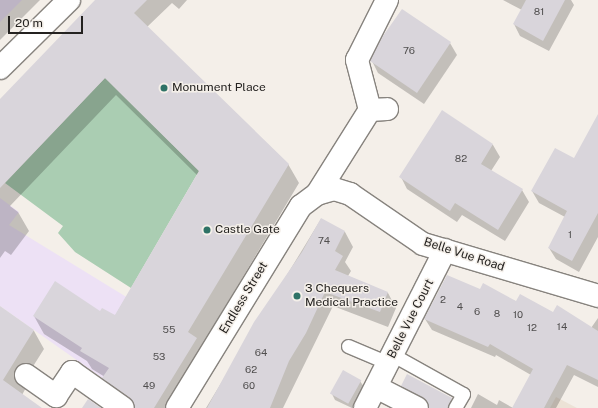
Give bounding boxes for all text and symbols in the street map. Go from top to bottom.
house number: 81 [534,6,544,18]
scale bar [10,8,85,34]
text: 20 m [15,16,43,30]
house number: 76 [403,45,415,57]
place label: Monument Place [172,81,266,95]
marker: Monument Place [159,83,169,93]
house number: 82 [455,153,467,165]
place label: Castle Gate [215,223,280,237]
marker: Castle Gate [202,225,212,235]
house number: 1 [568,229,572,241]
house number: 74 [318,235,330,247]
street label: Belle Vue Road [422,235,506,275]
street label: Endless Street [217,259,271,337]
street label: Belle Vue Court [385,277,437,361]
place label: 3 Chequers Medical Practice [305,282,398,310]
marker: 3 Chequers Medical Practice [292,291,302,301]
house number: 2 [440,294,446,306]
house number: 4 [457,301,463,313]
house number: 6 [474,306,480,318]
house number: 8 [494,308,500,320]
house number: 10 [513,309,523,321]
house number: 14 [557,321,567,333]
house number: 12 [527,322,537,334]
house number: 55 [163,324,175,336]
house number: 64 [255,347,267,359]
house number: 53 [153,351,165,363]
house number: 62 [245,364,257,376]
house number: 49 [143,380,155,392]
house number: 60 [243,380,255,392]

